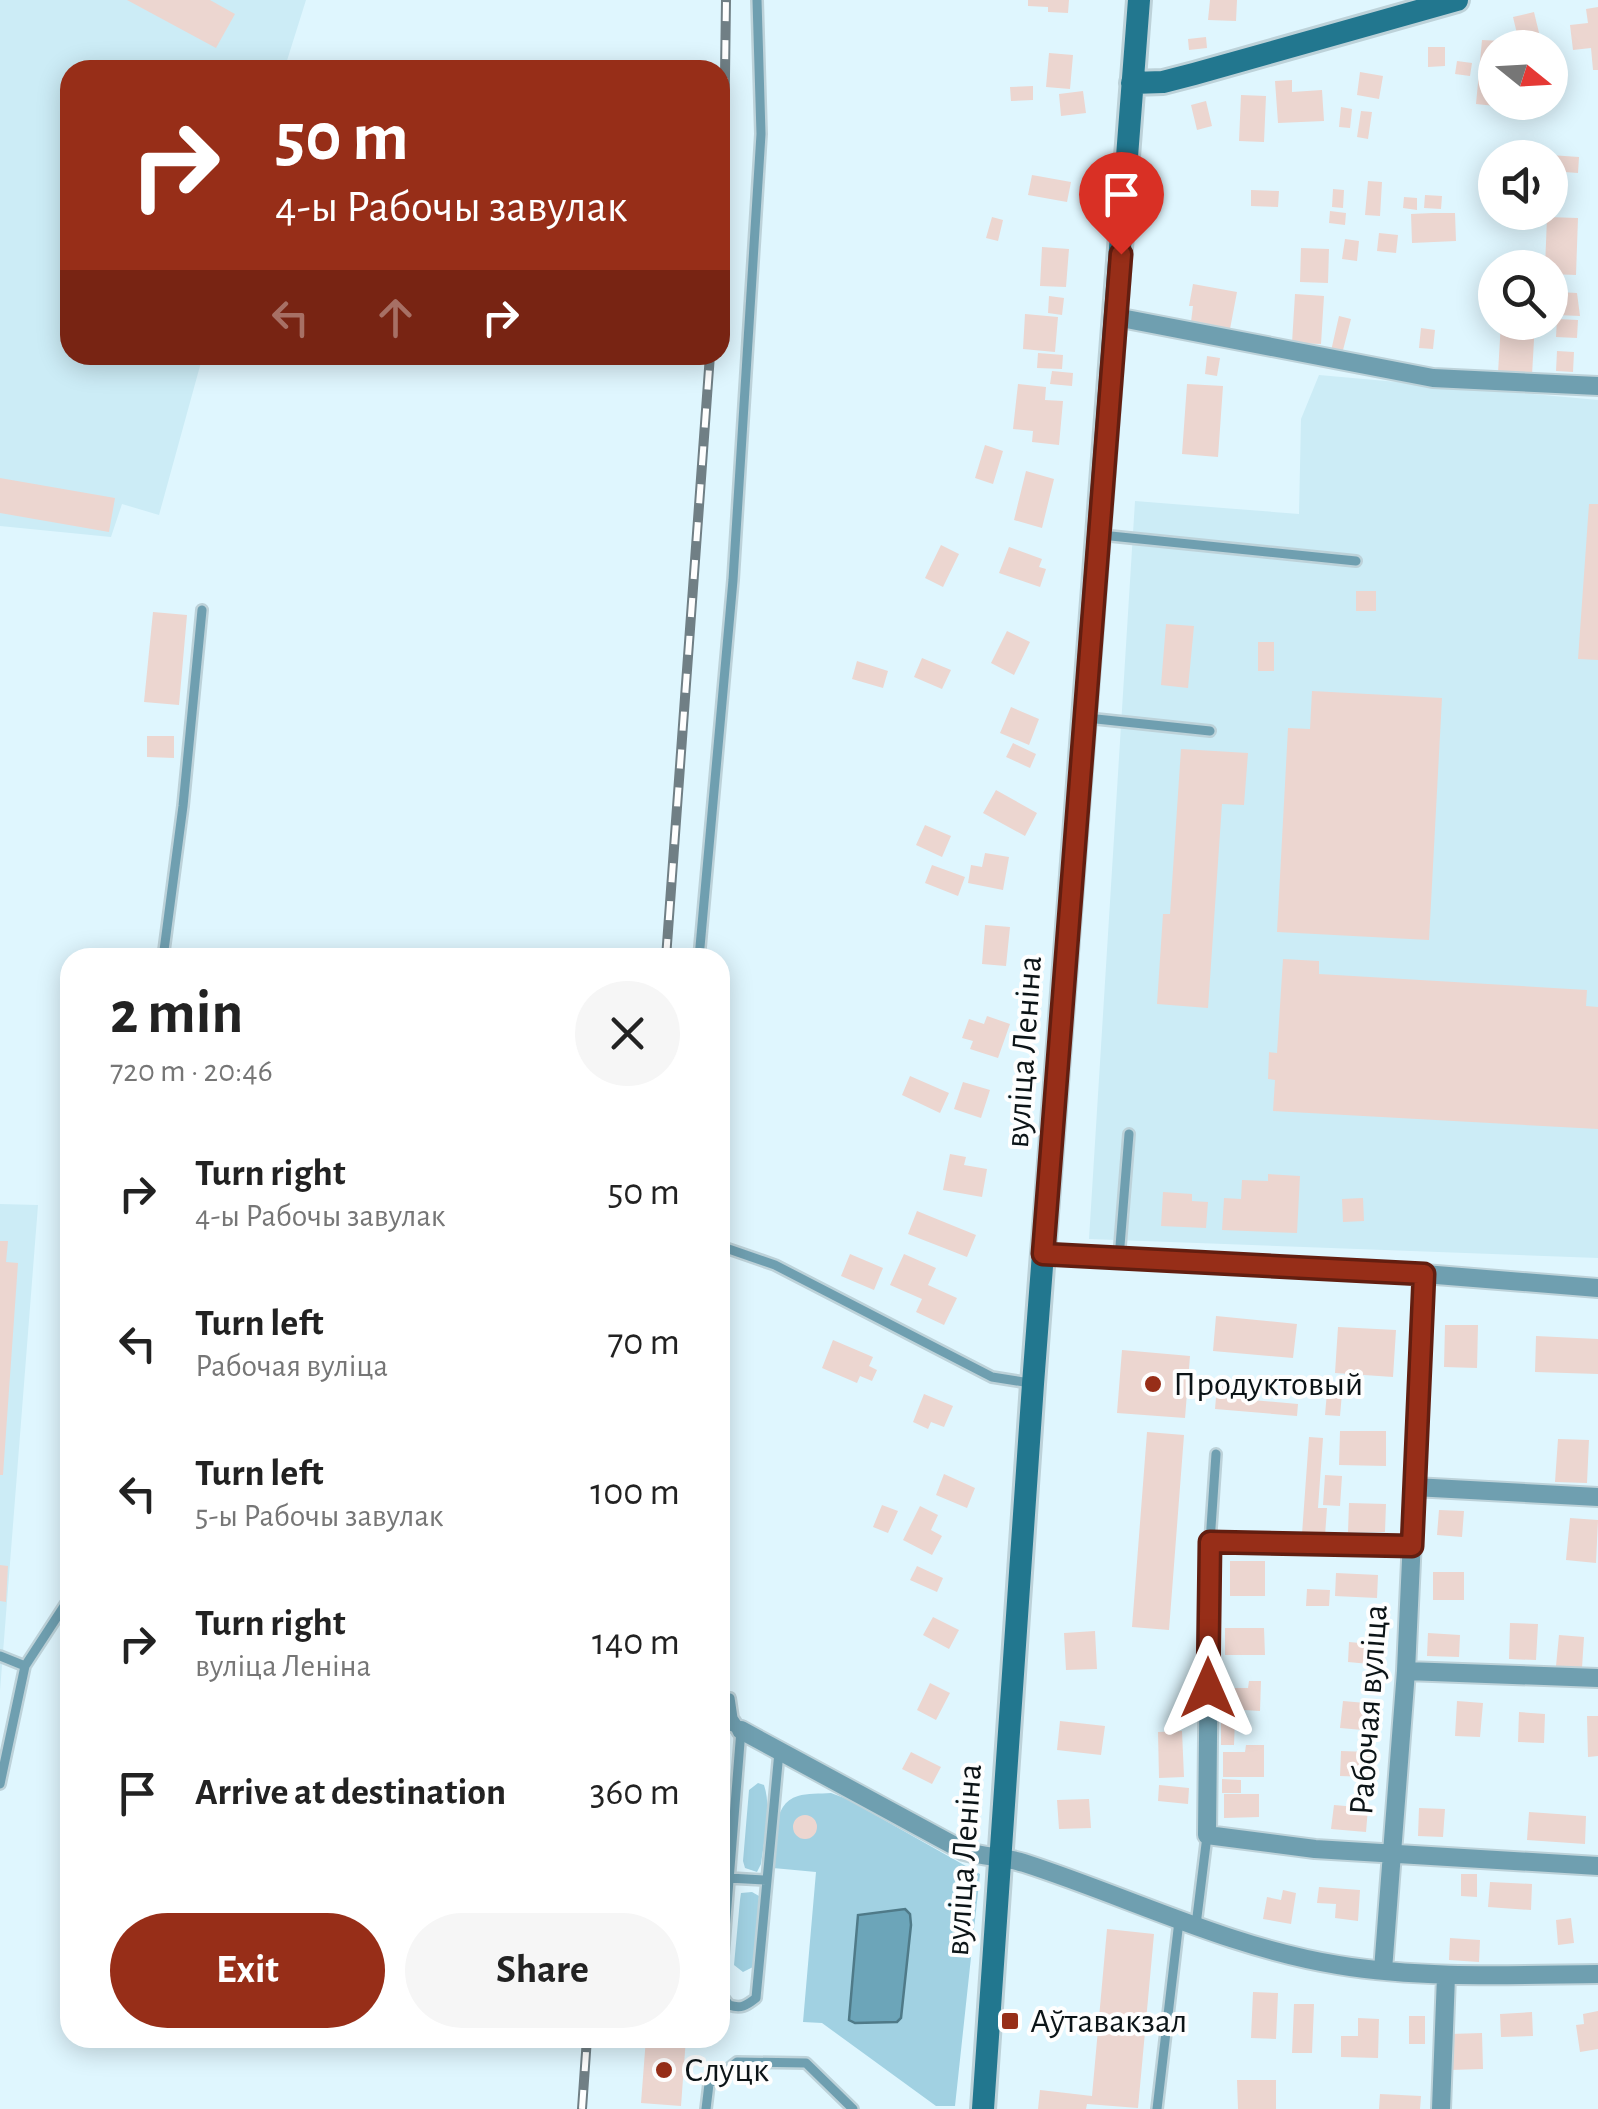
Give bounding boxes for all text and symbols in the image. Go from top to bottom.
north arrow [1478,30,1568,120]
map controls [1478,30,1568,340]
icon: right [110,100,240,230]
text: 50 m [275,103,409,173]
button: sound [1478,140,1568,230]
pin [1079,152,1164,255]
icon: arrive [1094,167,1149,222]
text: 4-ы Рабочы завулак [275,185,627,230]
button: search [1478,250,1568,340]
icon: left [263,290,318,345]
icon: ahead [368,290,423,345]
icon: right [473,290,528,345]
street label: вуліца Леніна [1000,955,1048,1149]
button: close [575,981,680,1086]
text: 2 min [110,984,243,1044]
text: 720 m · 20:46 [110,1055,273,1087]
text: Turn right [195,1155,345,1193]
icon: right [110,1166,165,1221]
text: 50 m [607,1174,680,1212]
text: 4-ы Рабочы завулак [195,1200,446,1232]
text: Turn left [195,1305,323,1343]
icon: left [110,1316,165,1371]
text: 70 m [607,1324,680,1362]
text: Рабочая вуліца [195,1350,388,1382]
place label: Продуктовый [1173,1367,1363,1402]
marker: Продуктовый [1142,1373,1164,1395]
text: Turn left [195,1455,323,1493]
icon: left [110,1466,165,1521]
text: 100 m [590,1474,680,1512]
text: 5-ы Рабочы завулак [195,1500,444,1532]
street label: Рабочая вуліца [1344,1603,1394,1817]
text: Turn right [195,1605,345,1643]
icon: right [110,1616,165,1671]
text: 140 m [592,1624,680,1662]
position arrow [1156,1636,1260,1740]
text: вуліца Леніна [195,1650,371,1682]
street label: вуліца Леніна [940,1763,988,1957]
icon: arrive [110,1766,165,1821]
text: Arrive at destination [195,1774,506,1812]
text: 360 m [590,1774,680,1812]
button: Exit [110,1913,385,2028]
button: Share [405,1913,680,2028]
place label: Аўтавакзал [1030,2004,1187,2039]
marker: Аўтавакзал [999,2010,1021,2032]
place label: Слуцк [684,2053,769,2088]
marker: Слуцк [653,2059,675,2081]

